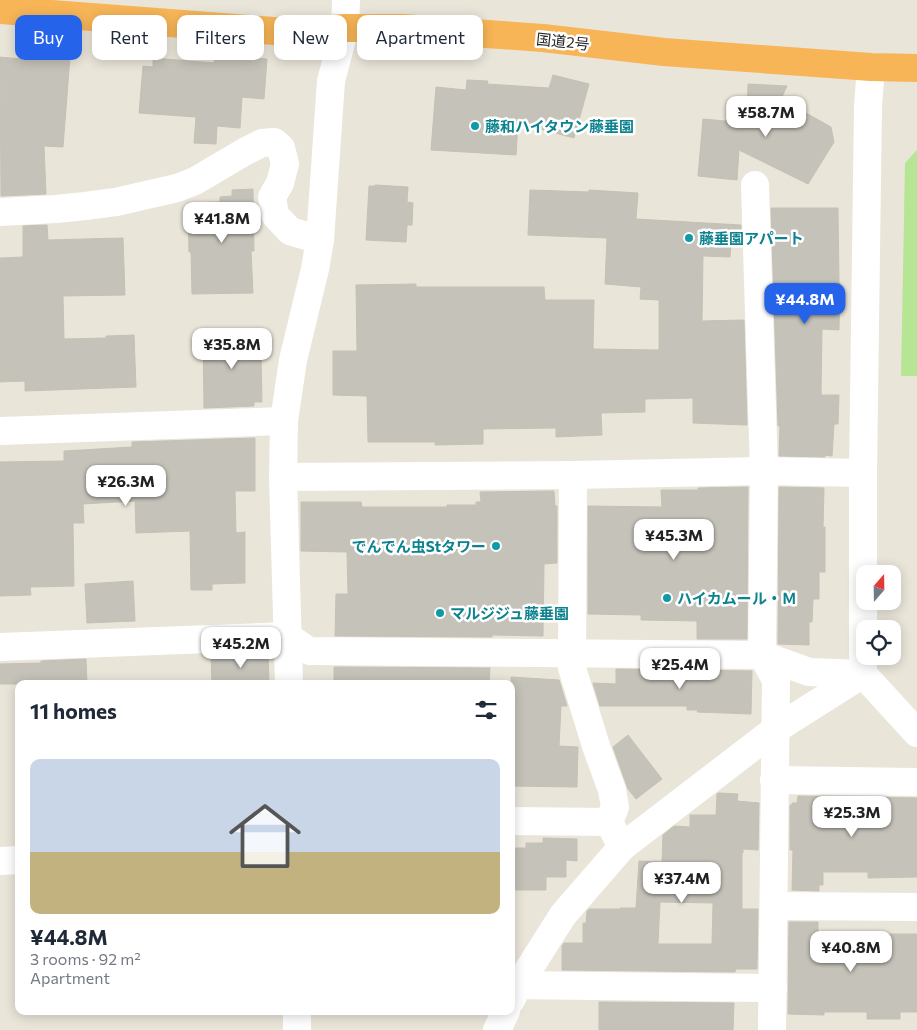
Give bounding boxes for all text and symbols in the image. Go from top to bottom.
chip: Buy [15,15,82,60]
chip: Rent [92,15,167,60]
chip: Filters [177,15,264,60]
chip: New [274,15,347,60]
chip: Apartment [357,15,483,60]
street label: 国道2号 [536,29,590,53]
pin: ¥58.7M [725,96,807,138]
text: ¥58.7M [737,102,795,121]
place label: 藤和ハイタウン藤垂園 [485,117,634,135]
marker: 藤和ハイタウン藤垂園 [469,120,481,132]
pin: ¥41.8M [181,202,263,244]
text: ¥41.8M [194,208,250,227]
place label: 藤垂園アパート [699,229,804,247]
marker: 藤垂園アパート [683,232,695,244]
pin: ¥44.8M [764,282,846,325]
text: ¥44.8M [775,289,835,308]
pin: ¥35.8M [191,328,273,370]
text: ¥35.8M [203,334,261,353]
pin: ¥26.3M [85,464,167,507]
text: ¥26.3M [97,471,155,490]
pin: ¥45.3M [633,518,715,561]
text: ¥45.3M [645,525,703,544]
place label: でんでん虫Stタワー [352,537,486,555]
marker: でんでん虫Stタワー [490,540,502,552]
north arrow [856,565,901,610]
map controls [856,565,901,665]
place label: ハイカムール・Ｍ [677,589,797,607]
marker: ハイカムール・Ｍ [661,592,673,604]
place label: マルジジュ藤垂園 [450,604,569,622]
marker: マルジジュ藤垂園 [434,607,446,619]
button: locate [856,620,901,665]
pin: ¥45.2M [200,626,282,669]
text: ¥45.2M [212,633,270,652]
pin: ¥25.4M [639,648,721,690]
text: ¥25.4M [651,654,709,673]
icon: filters [472,696,500,724]
text: 11 homes [30,698,117,723]
icon: home [220,791,310,881]
pin: ¥25.3M [811,796,893,838]
text: ¥25.3M [823,802,881,821]
pin: ¥37.4M [641,862,723,904]
text: ¥37.4M [654,868,710,887]
text: ¥44.8M [30,924,108,949]
pin: ¥40.8M [810,930,892,973]
text: ¥40.8M [821,937,881,956]
text: 3 rooms · 92 m² [30,949,141,968]
text: Apartment [30,968,110,987]

